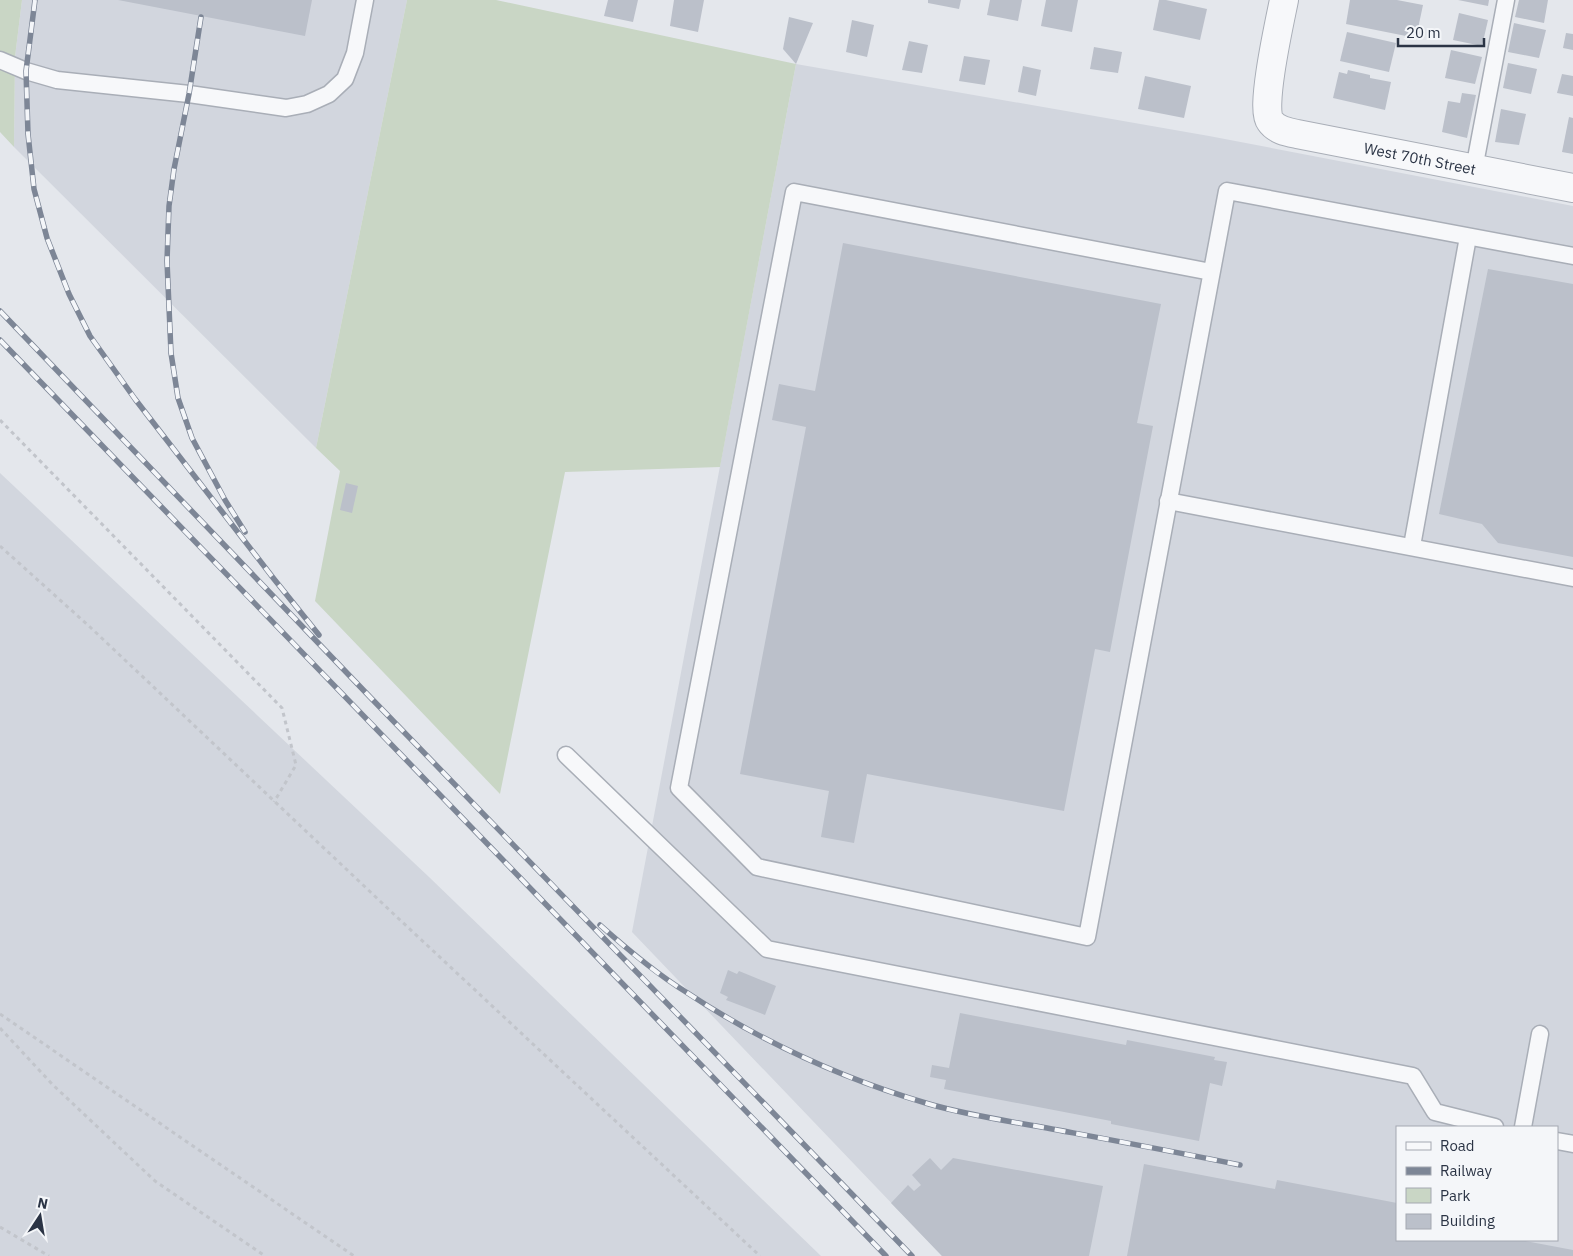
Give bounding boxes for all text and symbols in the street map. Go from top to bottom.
scale bar [1398,15,1484,47]
text: 20 m [1406,23,1441,42]
street label: West 70th Street [1362,138,1478,178]
legend [1396,1126,1558,1241]
text: Road [1440,1136,1475,1155]
text: Railway [1440,1161,1493,1180]
text: Park [1440,1186,1470,1205]
north arrow [15,1191,65,1241]
text: N [36,1193,50,1213]
text: Building [1440,1211,1495,1230]

